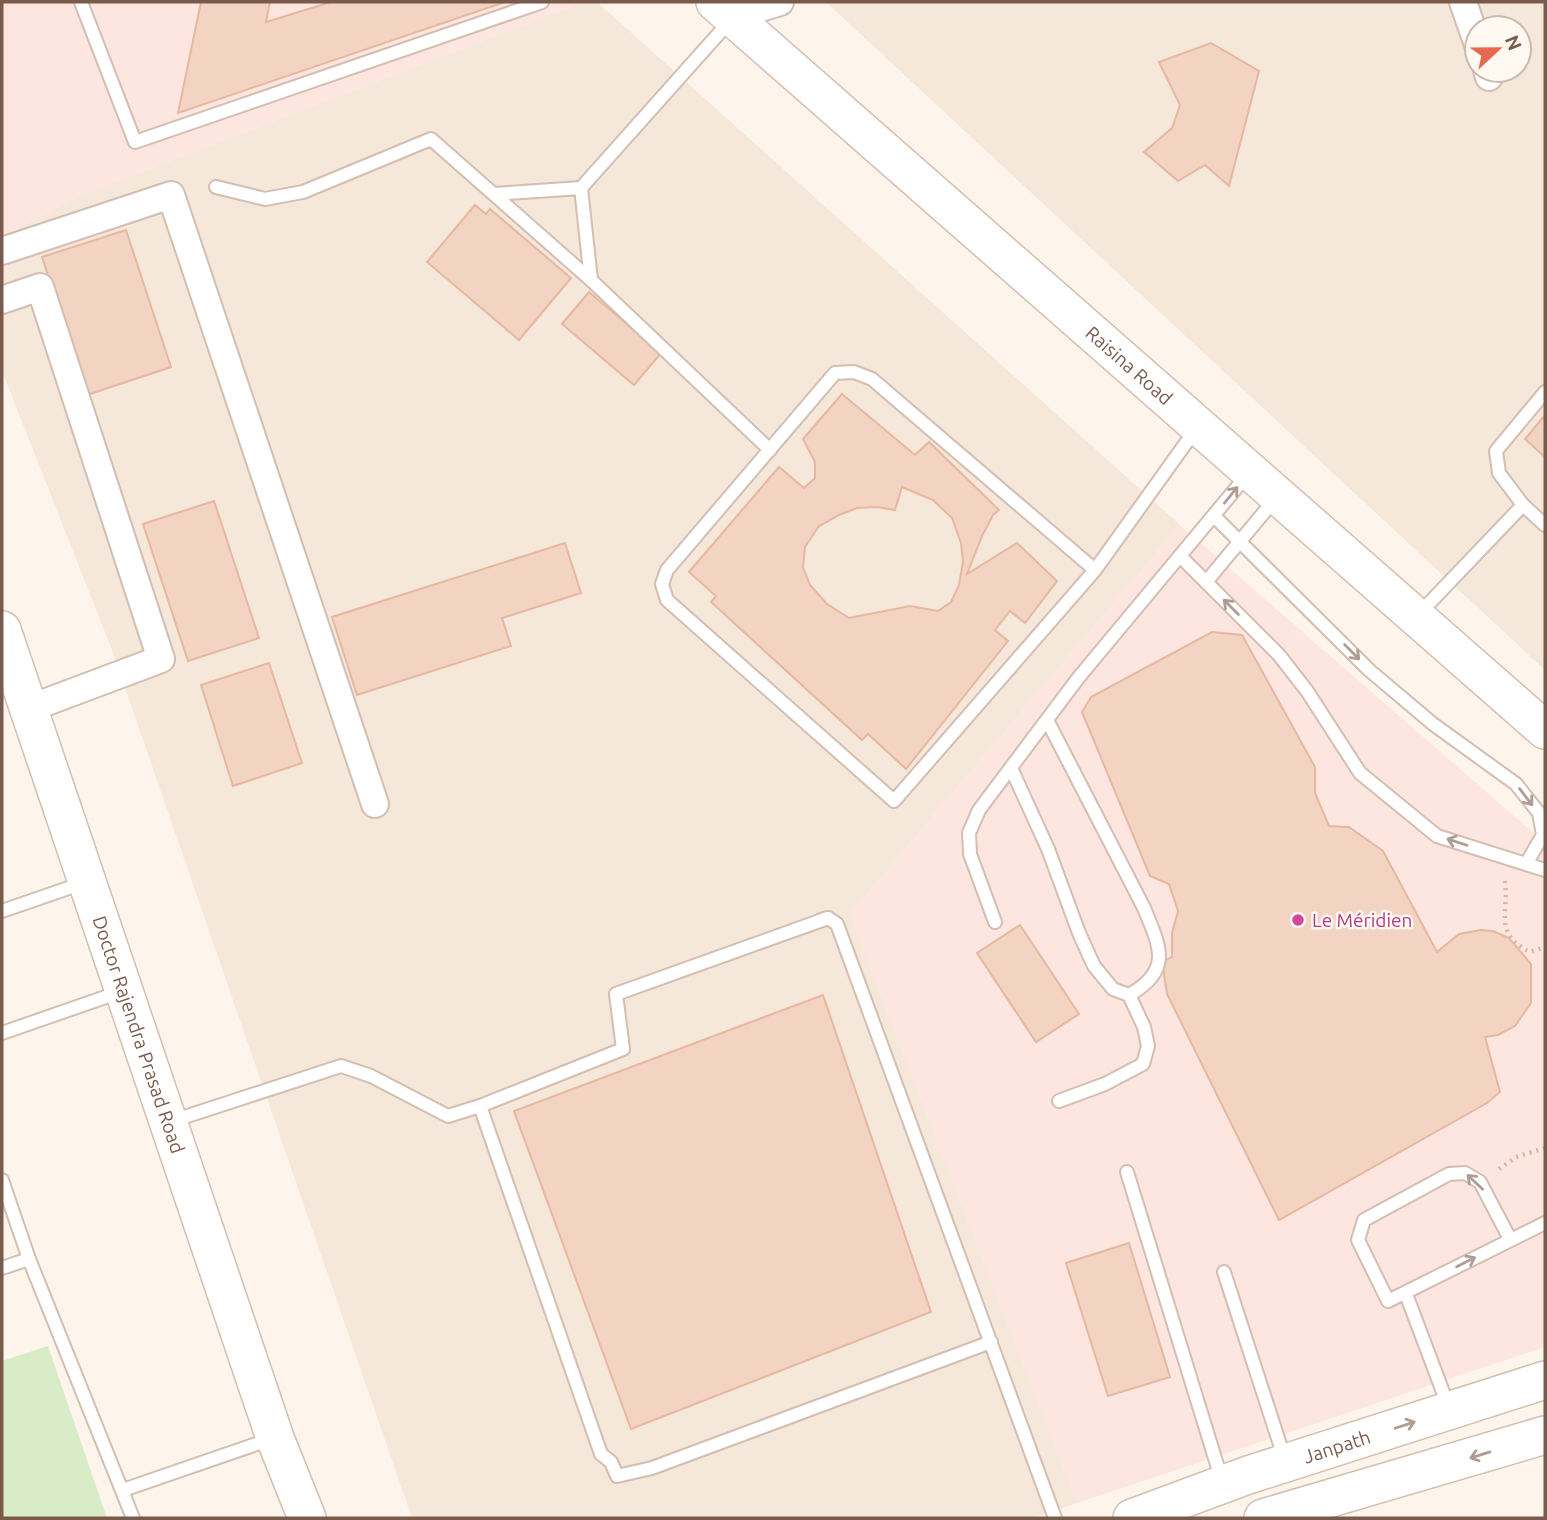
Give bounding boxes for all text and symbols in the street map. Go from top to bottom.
north arrow [1463,14,1533,84]
text: N [1501,32,1527,53]
street label: Raisina Road [1081,321,1177,409]
one-way arrow [1224,486,1239,504]
one-way arrow [1223,599,1240,616]
one-way arrow [1343,644,1360,661]
one-way arrow [1519,787,1534,806]
one-way arrow [1446,835,1468,848]
place label: Le Méridien [1312,909,1412,931]
marker: Le Méridien [1290,912,1306,928]
street label: Doctor Rajendra Prasad Road [88,913,189,1156]
one-way arrow [1467,1173,1484,1190]
one-way arrow [1455,1255,1476,1268]
one-way arrow [1394,1418,1416,1431]
street label: Janpath [1301,1426,1373,1468]
one-way arrow [1469,1449,1491,1462]

